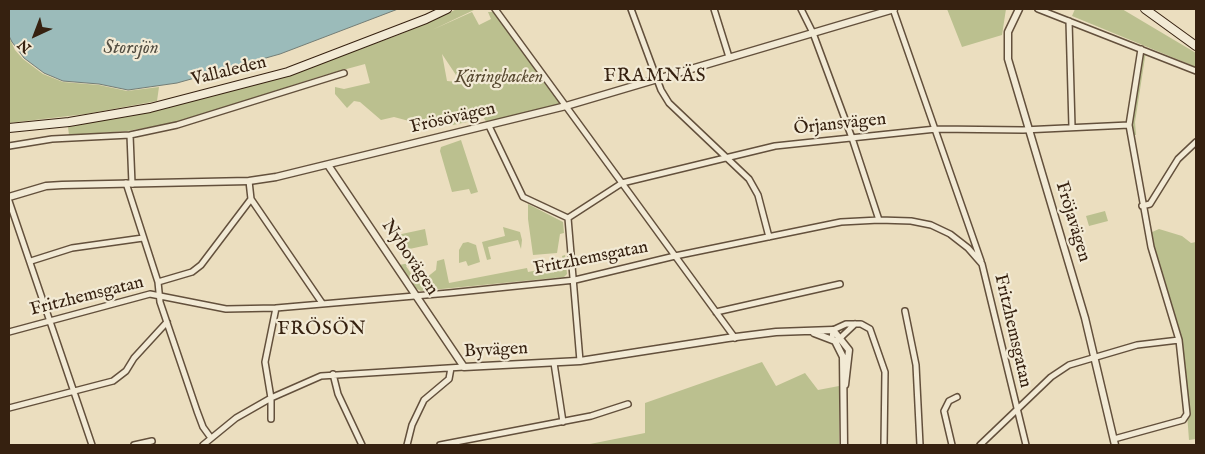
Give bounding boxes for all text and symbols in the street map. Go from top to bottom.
north arrow [10,10,60,60]
text: N [14,35,35,57]
water label: Storsjön [103,38,159,60]
street label: Vallaleden [189,52,269,92]
district label: FRAMNÄS [603,66,707,88]
park label: Käringbacken [455,67,543,89]
street label: Frösövägen [408,99,498,139]
street label: Örjansvägen [793,109,887,141]
street label: Fröjavägen [1050,179,1094,265]
street label: Nybovägen [376,216,442,300]
street label: Fritzhemsgatan [532,237,650,281]
street label: Fritzhemsgatan [28,272,146,322]
street label: Fritzhemsgatan [988,272,1036,390]
district label: FRÖSÖN [276,319,368,341]
street label: Byvägen [463,339,529,363]

